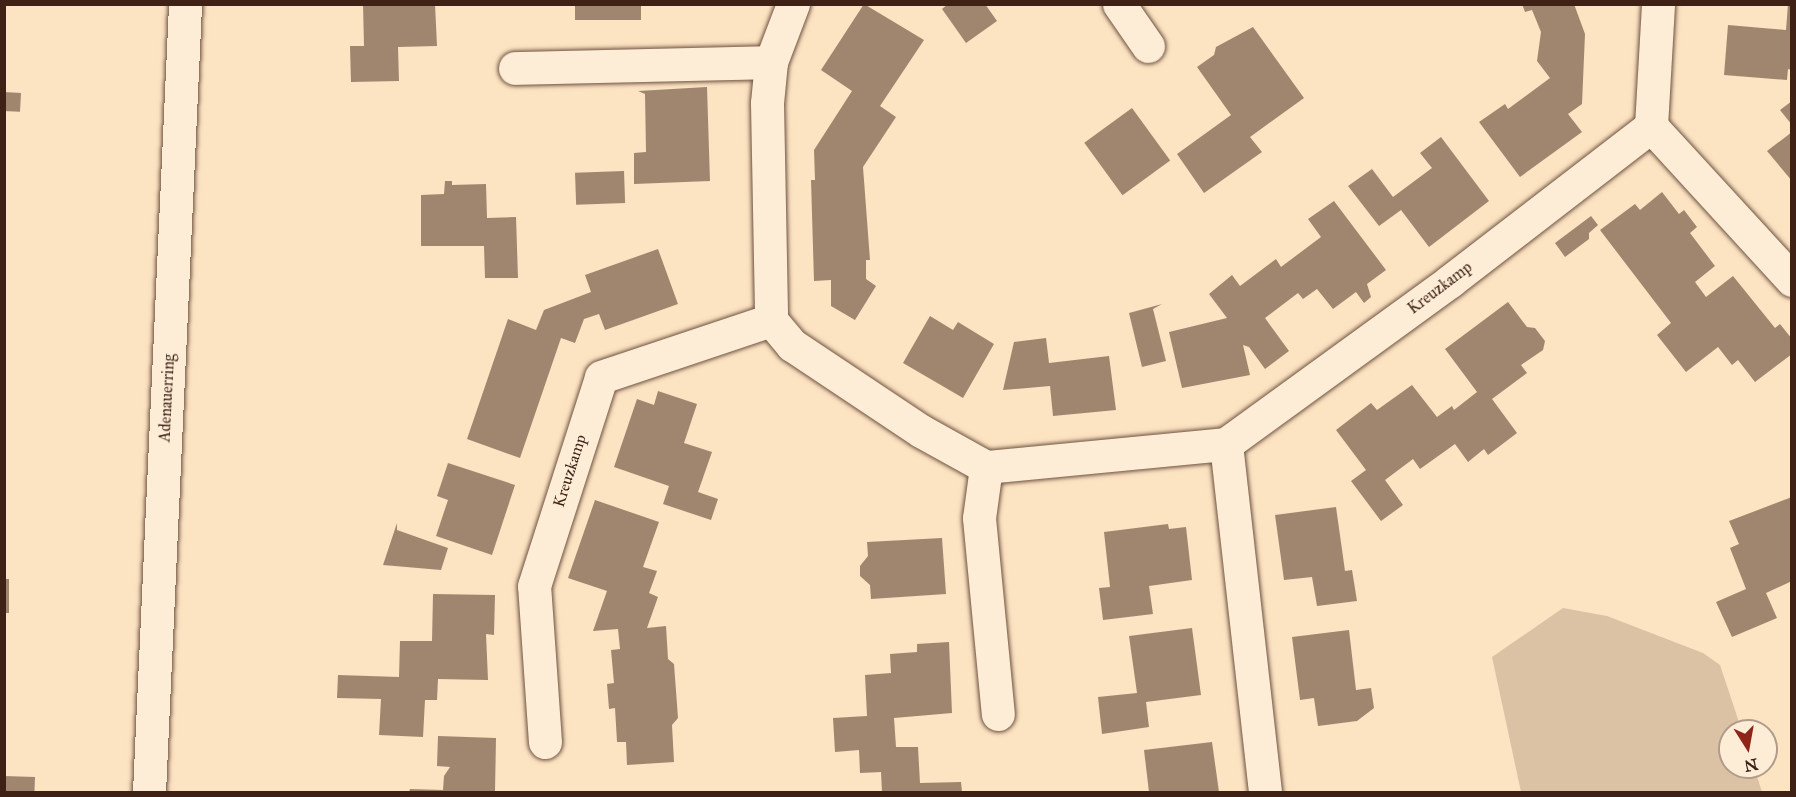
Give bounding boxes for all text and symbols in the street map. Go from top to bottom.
street label: Kreuzkamp [1404,258,1476,318]
street label: Adenauerring [155,353,179,443]
street label: Kreuzkamp [549,432,591,510]
north arrow [1718,719,1778,779]
text: N [1743,755,1760,776]

